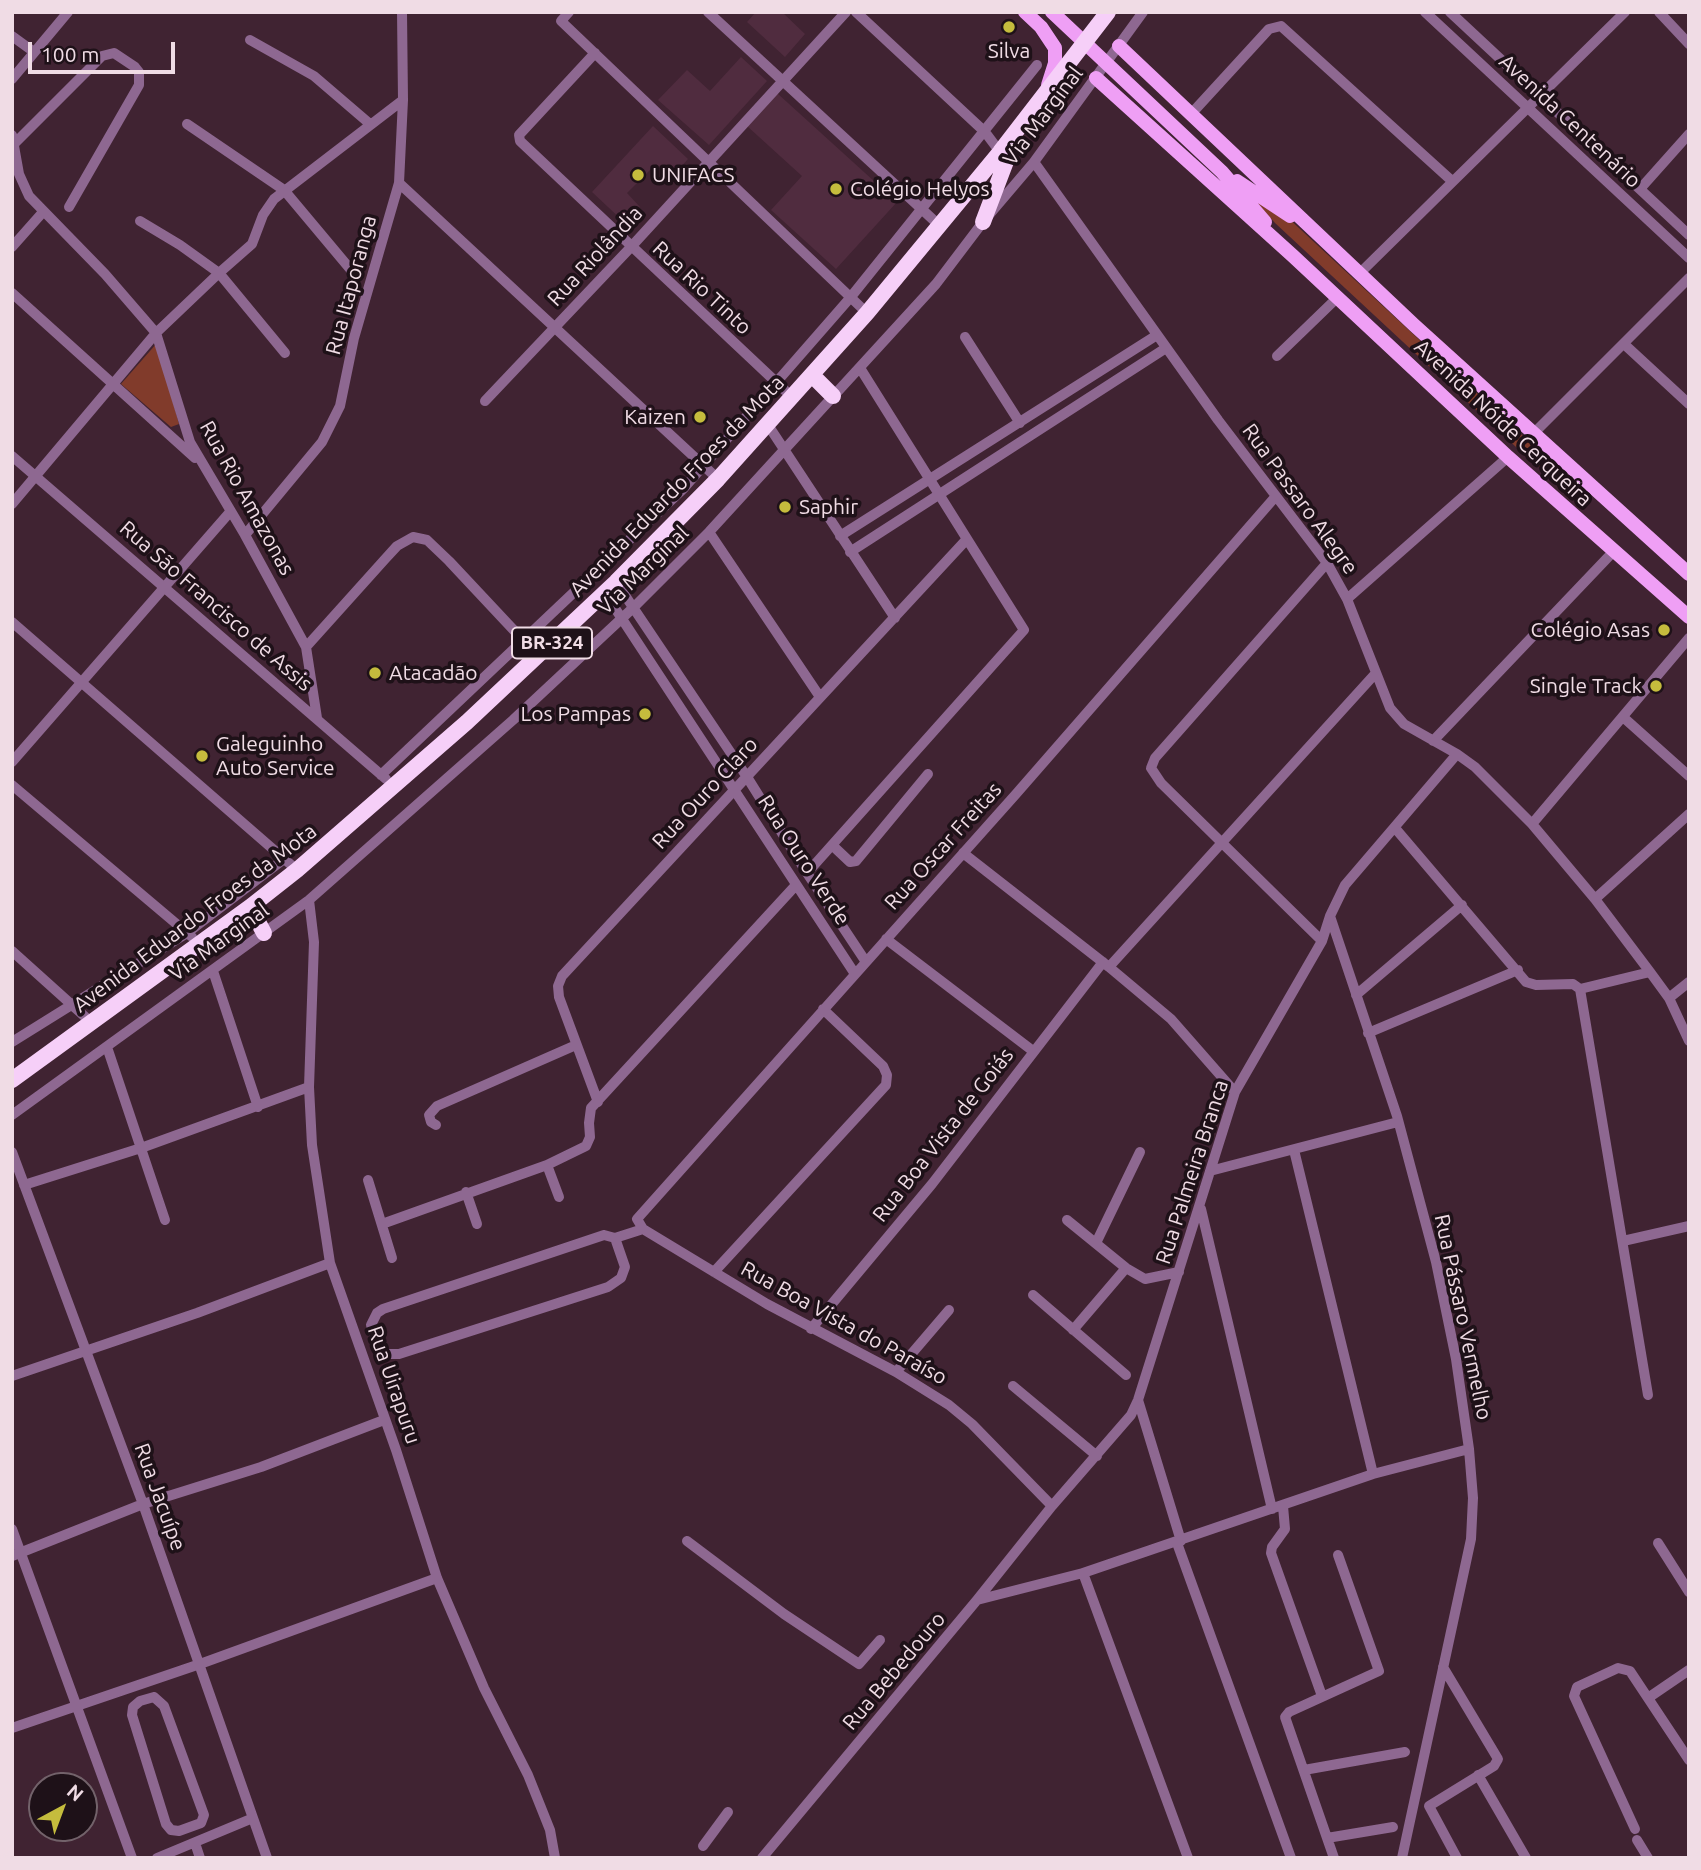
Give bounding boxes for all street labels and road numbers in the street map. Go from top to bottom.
street label: Avenida Centenário [1494,49,1646,193]
street label: Via Marginal [998,62,1088,170]
street label: Rua Riolândia [542,201,648,311]
street label: Rua Itaporanga [320,213,382,357]
street label: Rua Rio Tinto [647,236,757,340]
street label: Avenida Nóide Cerqueira [1409,334,1597,512]
street label: Avenida Eduardo Froes da Mota [564,370,790,602]
street label: Rua Rio Amazonas [194,417,300,579]
street label: Rua Passaro Alegre [1237,419,1363,579]
street label: Rua São Francisco de Assis [115,516,317,696]
street label: Via Marginal [592,520,694,620]
road number: BR-324 [512,628,592,658]
street label: Rua Ouro Claro [647,732,763,854]
street label: Rua Oscar Freitas [879,777,1007,915]
street label: Rua Ouro Verde [753,790,855,930]
street label: Avenida Eduardo Froes da Mota [68,818,322,1018]
street label: Via Marginal [164,897,274,987]
street label: Rua Boa Vista de Goiás [867,1043,1019,1227]
street label: Rua Palmeira Branca [1150,1077,1234,1267]
street label: Rua Pássaro Vermelho [1429,1212,1497,1422]
street label: Rua Boa Vista do Paraíso [737,1256,951,1390]
street label: Rua Uirapuru [362,1323,426,1447]
street label: Rua Jacuípe [129,1440,191,1554]
street label: Rua Bebedouro [837,1607,951,1735]

